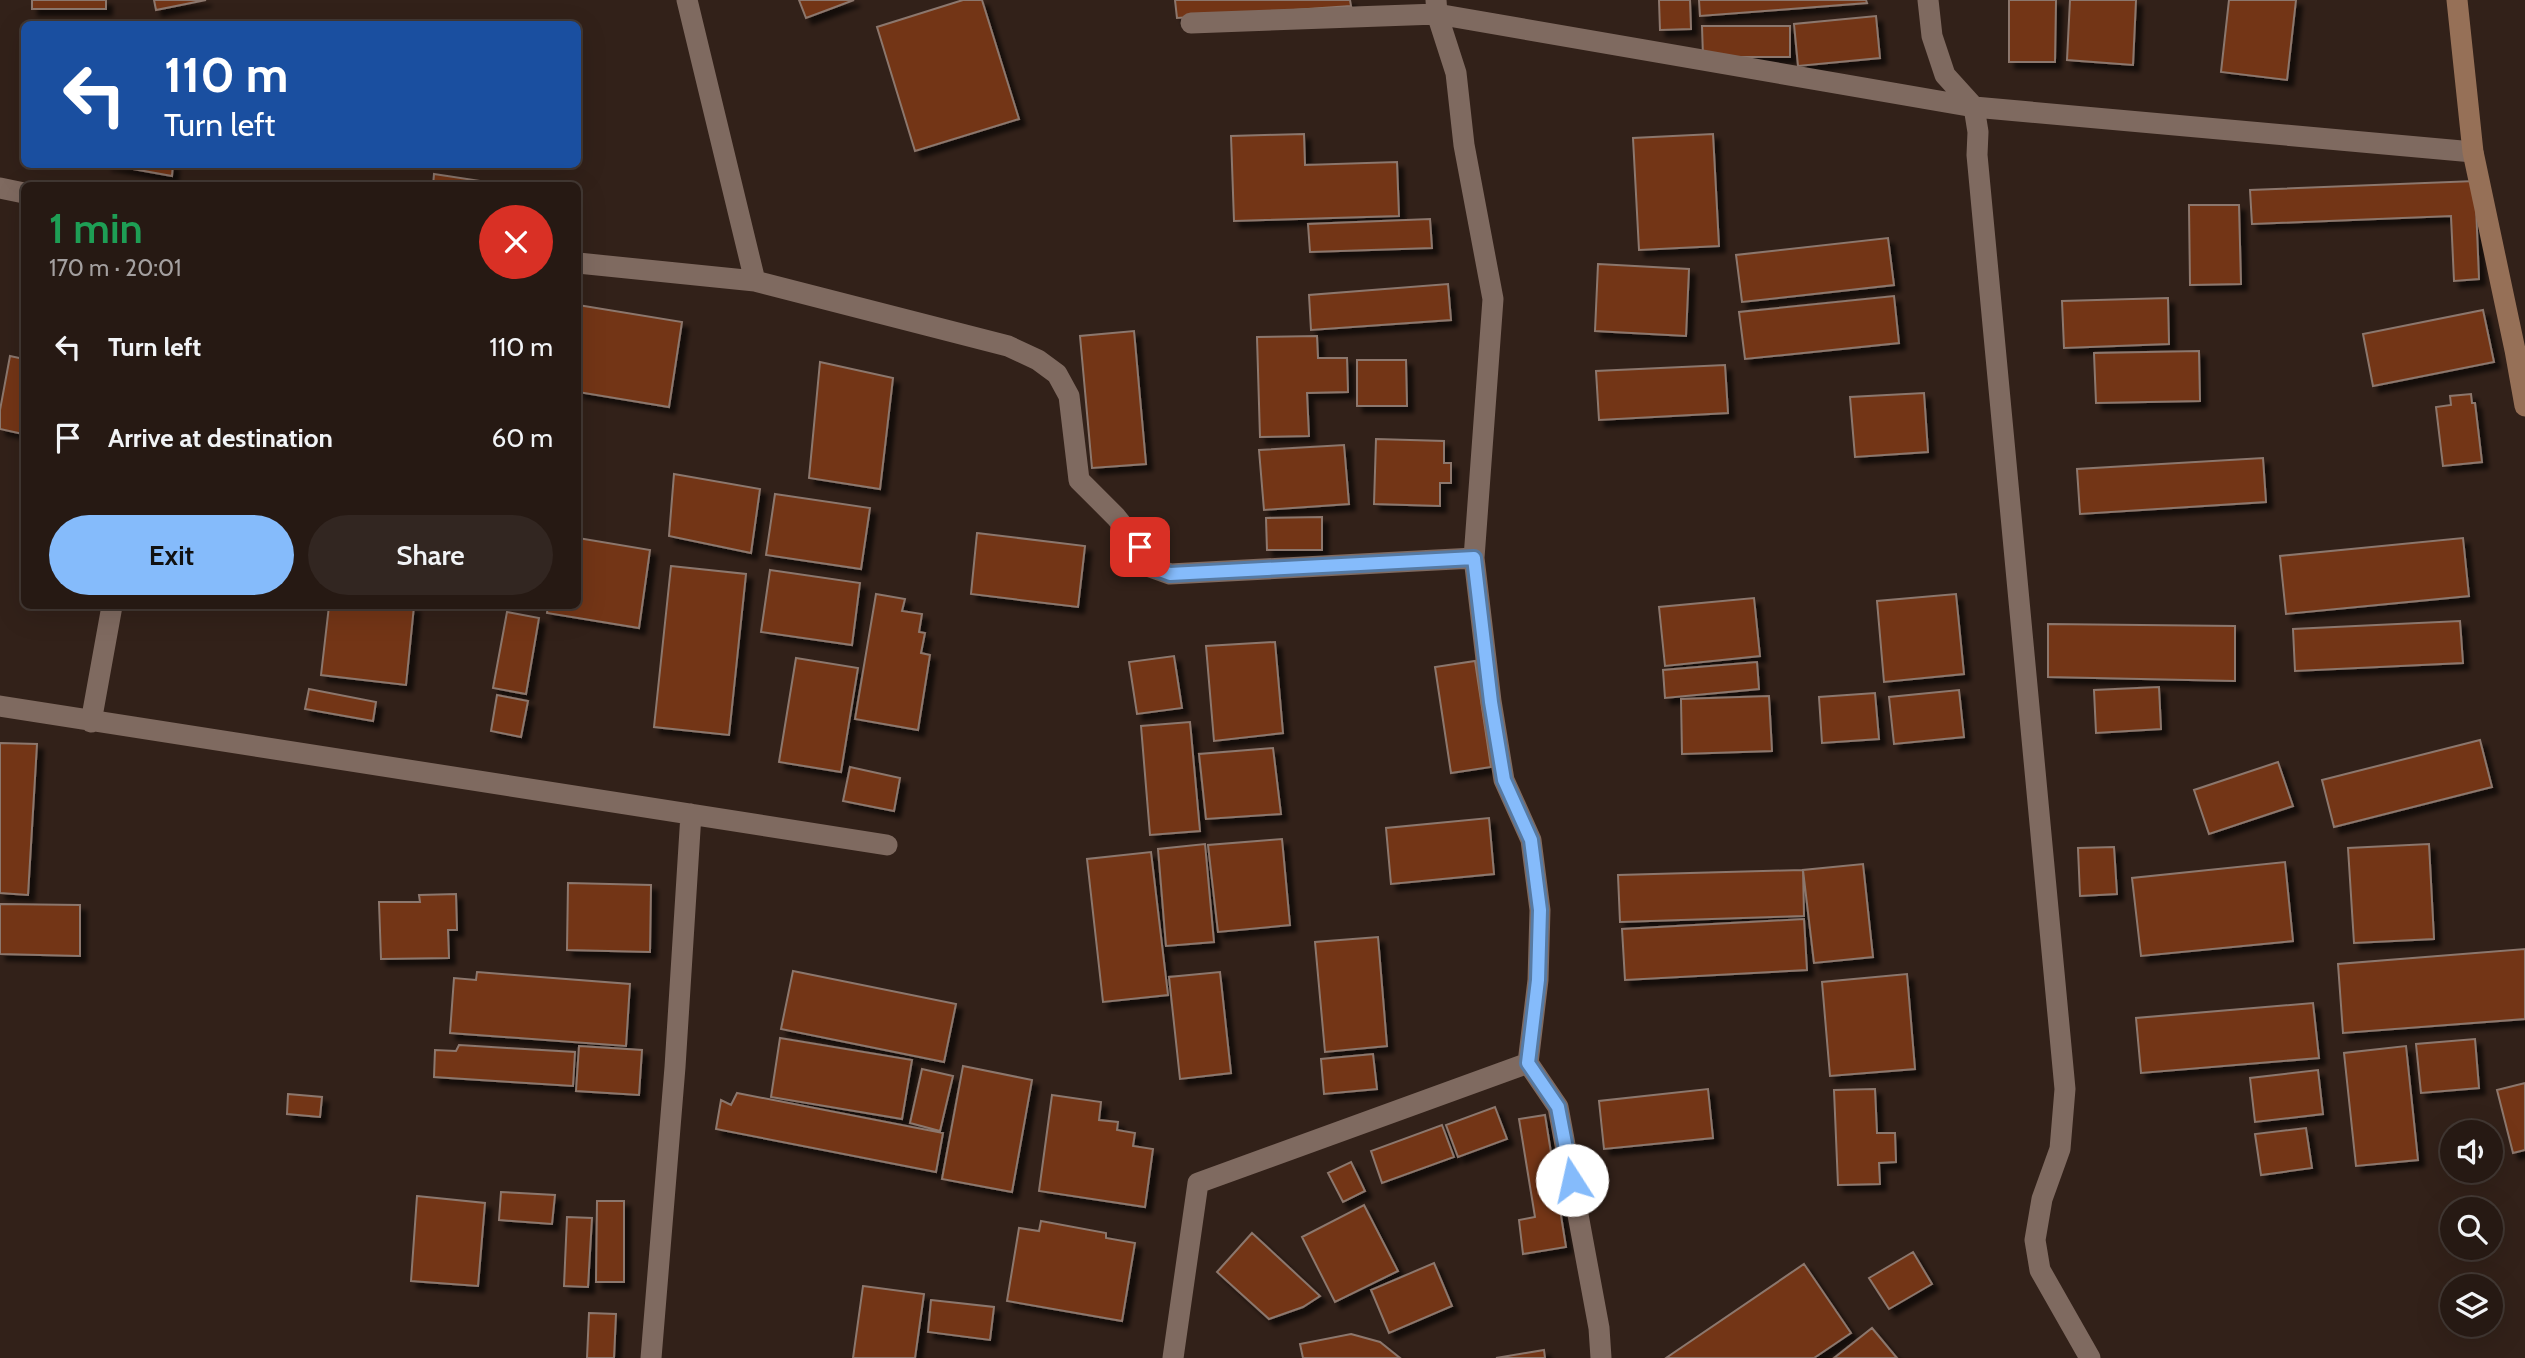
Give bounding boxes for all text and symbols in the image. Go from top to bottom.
text: 110 m [164,45,288,104]
icon: left [49,49,140,140]
text: Turn left [164,105,275,144]
text: 1 min [49,202,143,254]
button: close [479,205,553,279]
text: 170 m · 20:01 [49,254,182,282]
icon: left [49,328,87,366]
text: Turn left [108,331,201,363]
text: 110 m [489,331,553,363]
icon: arrive [49,419,87,457]
text: Arrive at destination [108,422,333,454]
text: 60 m [491,422,553,454]
button: Exit [49,515,294,595]
button: Share [308,515,553,595]
pin [1110,517,1170,577]
icon: arrive [1121,528,1159,566]
map controls [2440,1120,2503,1337]
button: sound [2440,1120,2503,1183]
position arrow [1535,1143,1609,1217]
button: search [2440,1197,2503,1260]
button: layers [2440,1274,2503,1337]

